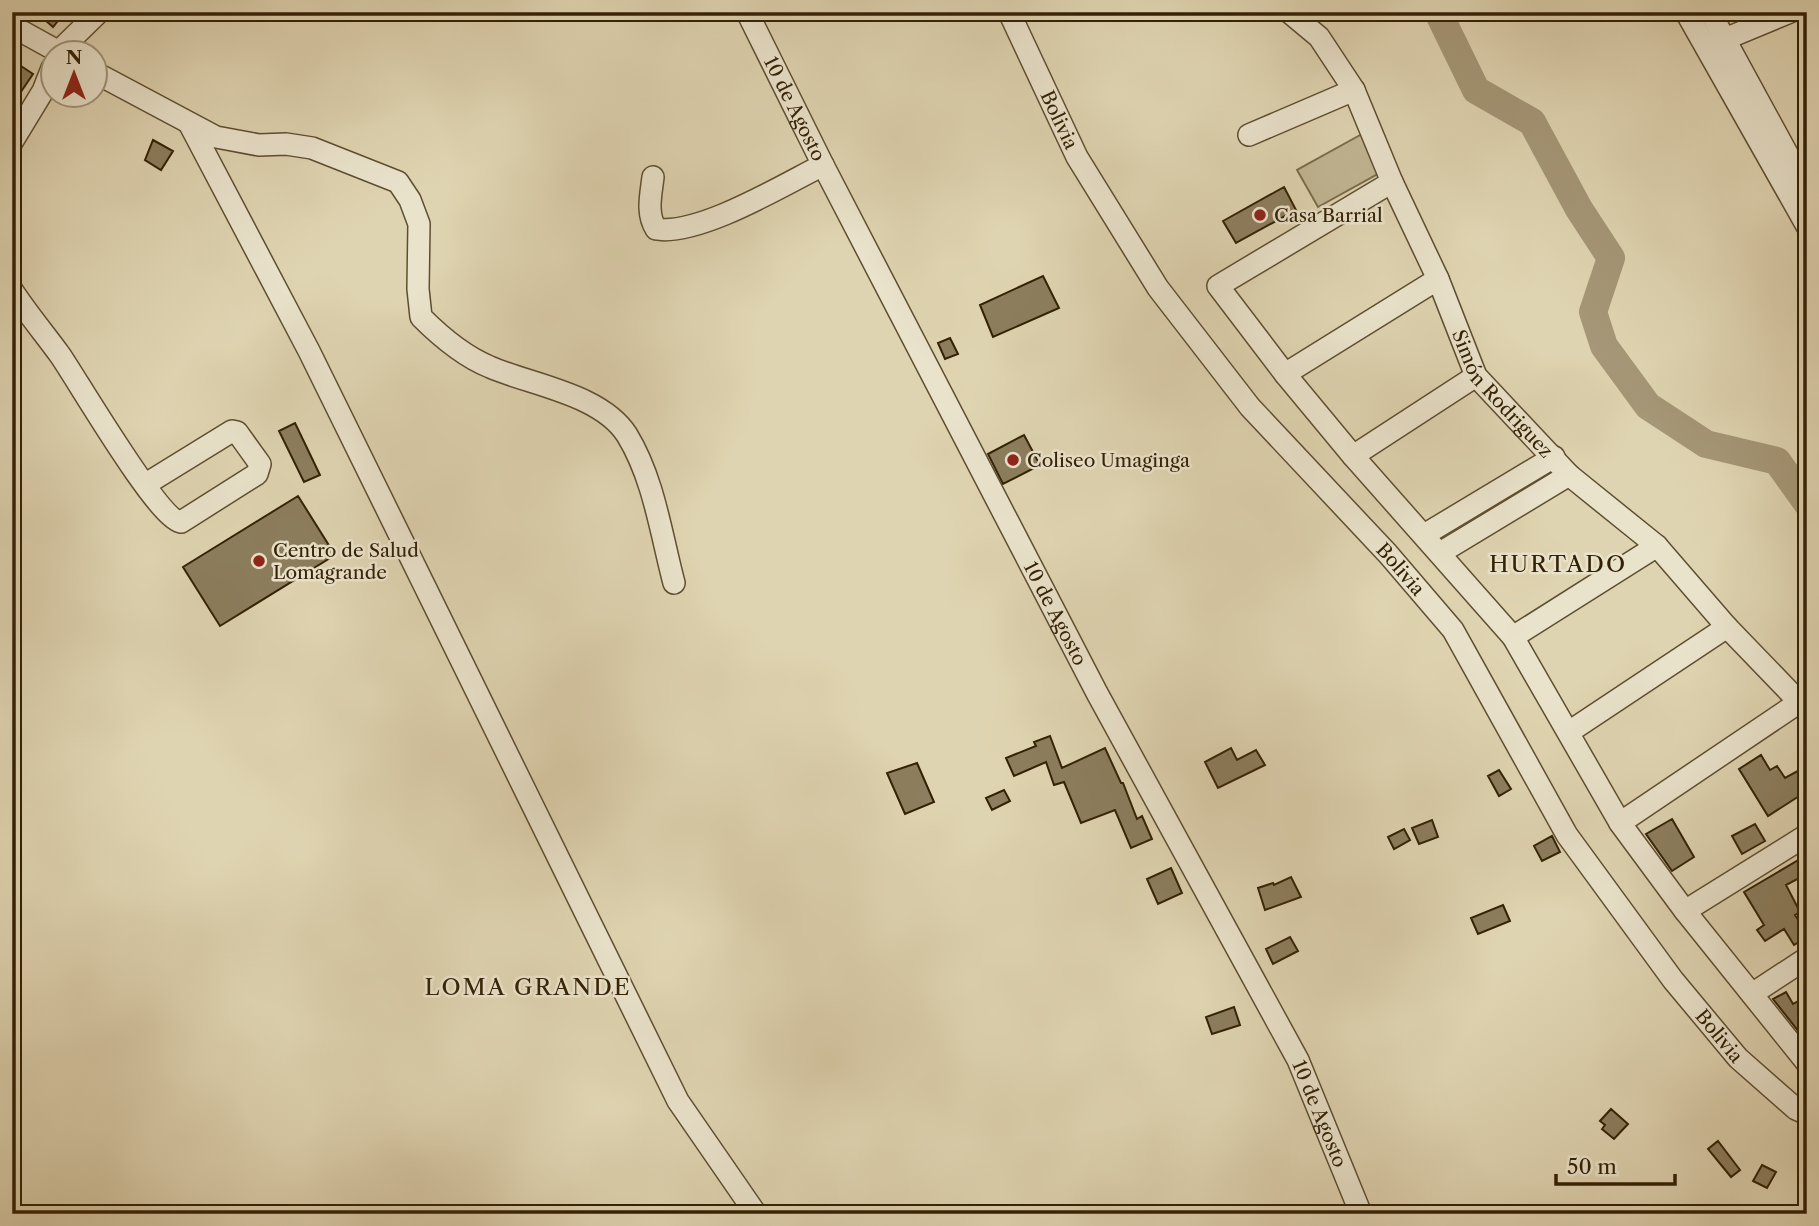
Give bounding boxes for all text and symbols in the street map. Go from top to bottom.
north arrow [38,38,108,108]
text: N [66,46,82,69]
street label: 10 de Agosto [759,53,830,165]
street label: Bolivia [1035,87,1083,153]
place label: Casa Barrial [1274,204,1383,227]
marker: Casa Barrial [1252,207,1268,223]
street label: Simón Rodriguez [1447,326,1558,463]
place label: Coliseo Umaginga [1027,449,1190,472]
marker: Coliseo Umaginga [1005,452,1021,468]
street label: Bolivia [1371,538,1429,601]
place label: Centro de Salud Lomagrande [273,539,419,584]
district label: HURTADO [1489,550,1627,578]
marker: Centro de Salud Lomagrande [251,553,267,569]
street label: 10 de Agosto [1019,558,1092,669]
district label: LOMA GRANDE [424,973,632,1001]
street label: Bolivia [1690,1005,1748,1067]
street label: 10 de Agosto [1287,1057,1352,1171]
scale bar [1556,1142,1675,1186]
text: 50 m [1567,1154,1617,1179]

